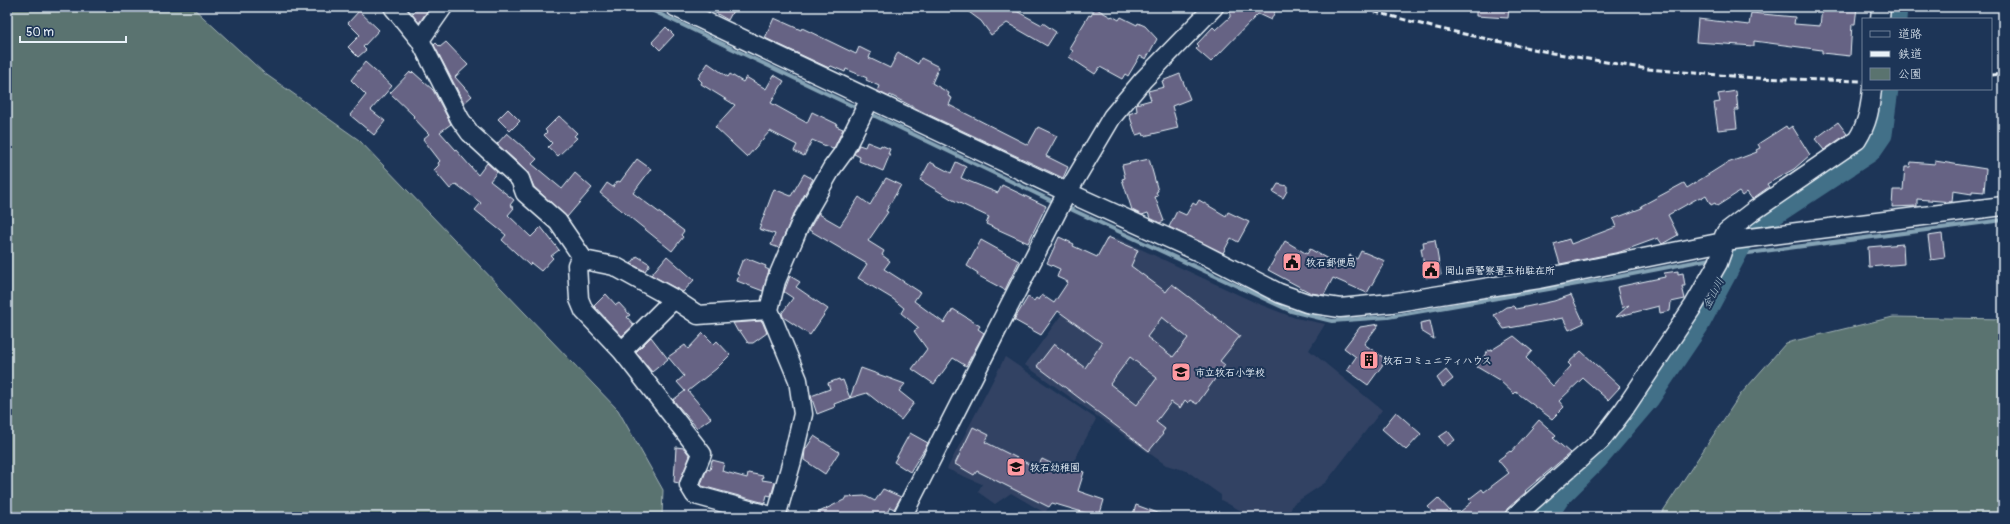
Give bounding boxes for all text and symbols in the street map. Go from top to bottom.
scale bar [20,18,126,44]
legend [1862,18,1992,90]
text: 50 m [26,25,54,40]
text: 道路 [1898,27,1922,42]
text: 鉄道 [1898,47,1922,62]
text: 公園 [1898,67,1922,82]
public building icon: 牧石郵便局 [1281,251,1303,273]
place label: 牧石郵便局 [1306,257,1356,269]
public building icon: 岡山西警察署玉柏駐在所 [1420,259,1442,281]
place label: 岡山西警察署玉柏駐在所 [1445,265,1555,277]
water label: 金山川 [1700,276,1727,311]
building icon: 牧石コミュニティハウス [1358,349,1380,371]
place label: 牧石コミュニティハウス [1383,355,1492,367]
school or university icon: 市立牧石小学校 [1170,361,1192,383]
place label: 市立牧石小学校 [1195,367,1265,379]
school or university icon: 牧石幼稚園 [1005,456,1027,478]
place label: 牧石幼稚園 [1030,462,1080,474]

